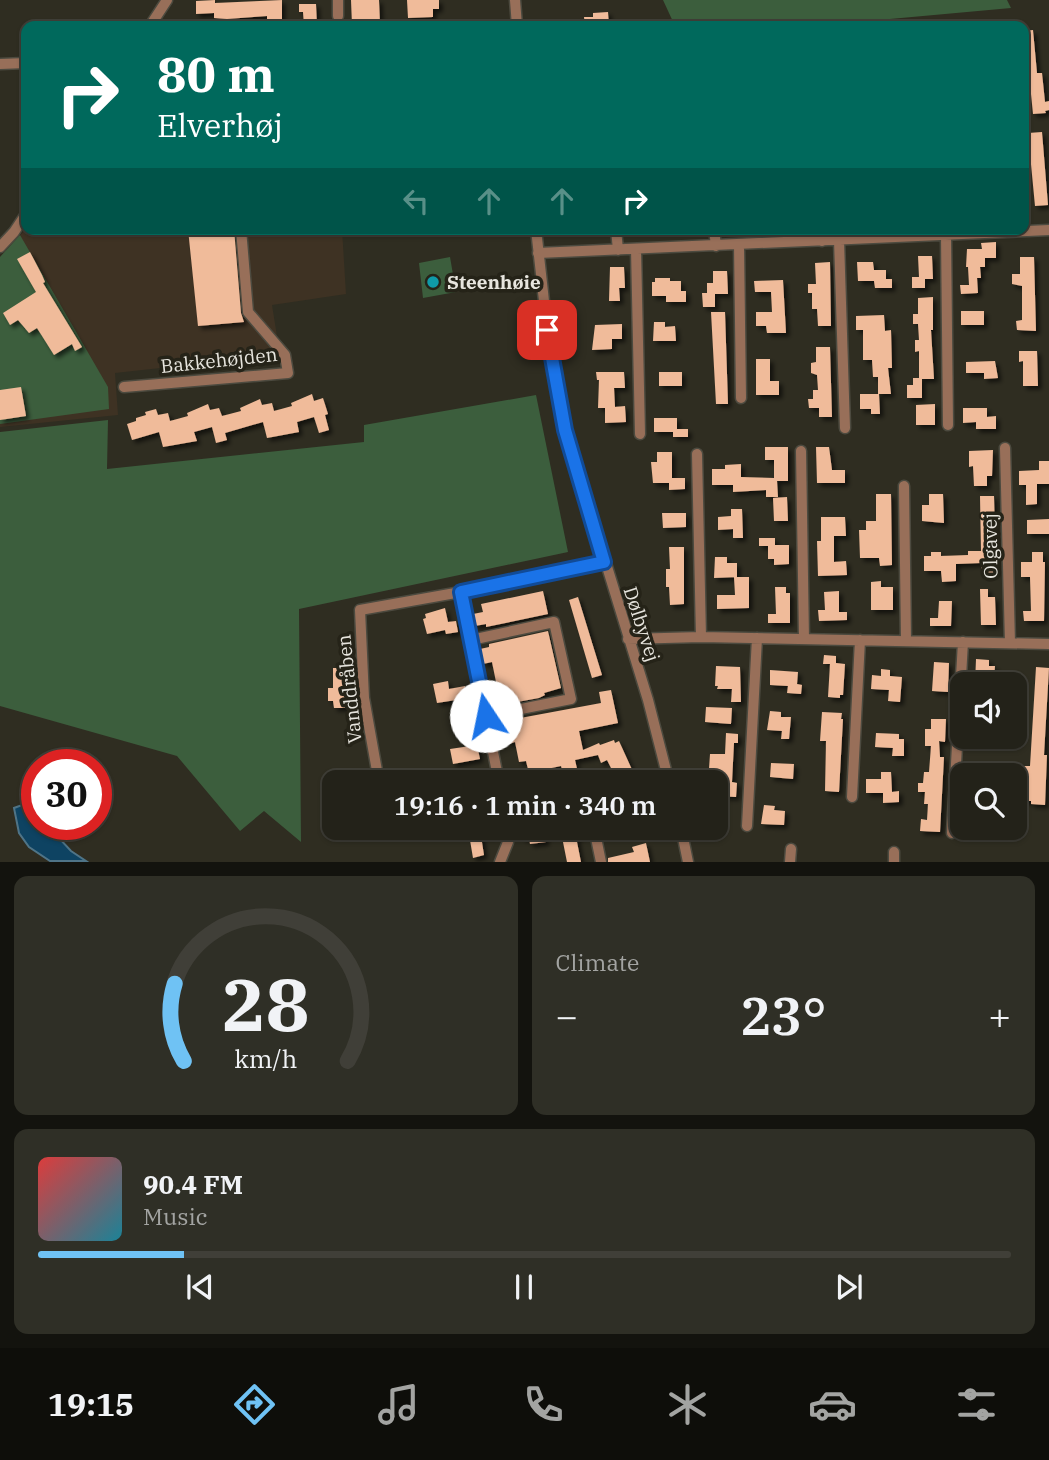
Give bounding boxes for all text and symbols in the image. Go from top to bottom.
text: 80 m [157,42,275,105]
icon: right [42,49,133,140]
text: Elverhøj [157,104,283,146]
icon: left [397,182,435,220]
icon: ahead [470,182,508,220]
icon: ahead [543,182,581,220]
icon: right [616,182,654,220]
place label: Steenhøie [447,270,541,294]
marker: Steenhøie [425,274,441,290]
pin [517,300,577,360]
icon: arrive [528,311,566,349]
street label: Bakkehøjden [159,342,279,378]
street label: Olgavej [977,513,1003,579]
street label: Dølbyvej [619,583,665,665]
street label: Vanddråben [331,633,367,745]
map controls [950,672,1027,840]
button: sound [950,672,1027,749]
position arrow [449,679,523,753]
speed limit sign: 30 [21,749,112,840]
button: search [950,763,1027,840]
text: 19:16 · 1 min · 340 m [394,788,656,822]
text: Climate [556,947,639,977]
text: 28 [222,957,309,1052]
text: 23° [740,982,827,1049]
text: − [556,991,578,1040]
text: + [988,991,1011,1040]
text: km/h [234,1042,297,1075]
text: 90.4 FM [143,1167,243,1201]
text: Music [143,1201,208,1231]
icon: previous [181,1268,219,1306]
icon: pause [505,1268,543,1306]
icon: next [830,1268,868,1306]
icon: directions [230,1380,279,1429]
icon: music [374,1380,423,1429]
icon: phone [519,1380,568,1429]
icon: climate [663,1380,712,1429]
icon: car [808,1380,857,1429]
icon: filters [952,1380,1001,1429]
text: 19:15 [48,1383,134,1425]

